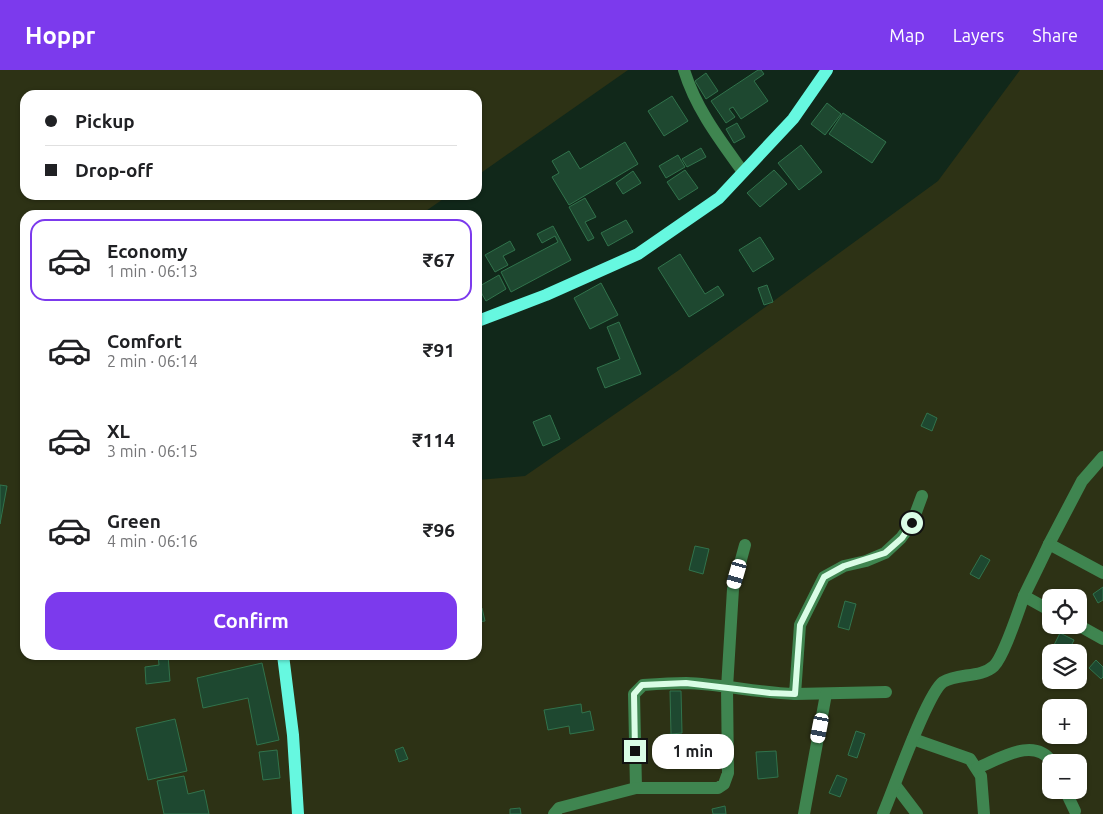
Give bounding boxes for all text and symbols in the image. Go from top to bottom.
text: Hoppr [25,22,95,49]
text: Map [889,25,925,45]
text: Layers [953,25,1004,45]
text: Share [1032,25,1078,45]
text: Pickup [75,110,135,132]
text: Drop-off [75,159,153,181]
icon: car [47,238,92,283]
text: Economy [107,240,188,262]
text: ₹67 [423,249,455,271]
text: 1 min · 06:13 [107,262,198,280]
icon: car [47,328,92,373]
text: Comfort [107,330,182,352]
text: ₹91 [423,339,455,361]
text: 2 min · 06:14 [107,352,198,370]
icon: car [47,418,92,463]
text: XL [107,420,130,442]
text: ₹114 [412,429,455,451]
text: 3 min · 06:15 [107,442,198,460]
icon: car [47,508,92,553]
text: Green [107,510,161,532]
route start [901,512,923,534]
text: ₹96 [423,519,455,541]
text: 4 min · 06:16 [107,532,198,550]
car [725,558,748,590]
map controls [1042,589,1087,799]
button: locate [1042,589,1087,634]
button: Confirm [45,592,457,650]
button: layers [1042,644,1087,689]
button: + [1042,699,1087,744]
car [809,712,830,744]
callout: 1 min [652,734,735,768]
route end [624,740,646,762]
text: 1 min [673,742,713,760]
button: − [1042,754,1087,799]

